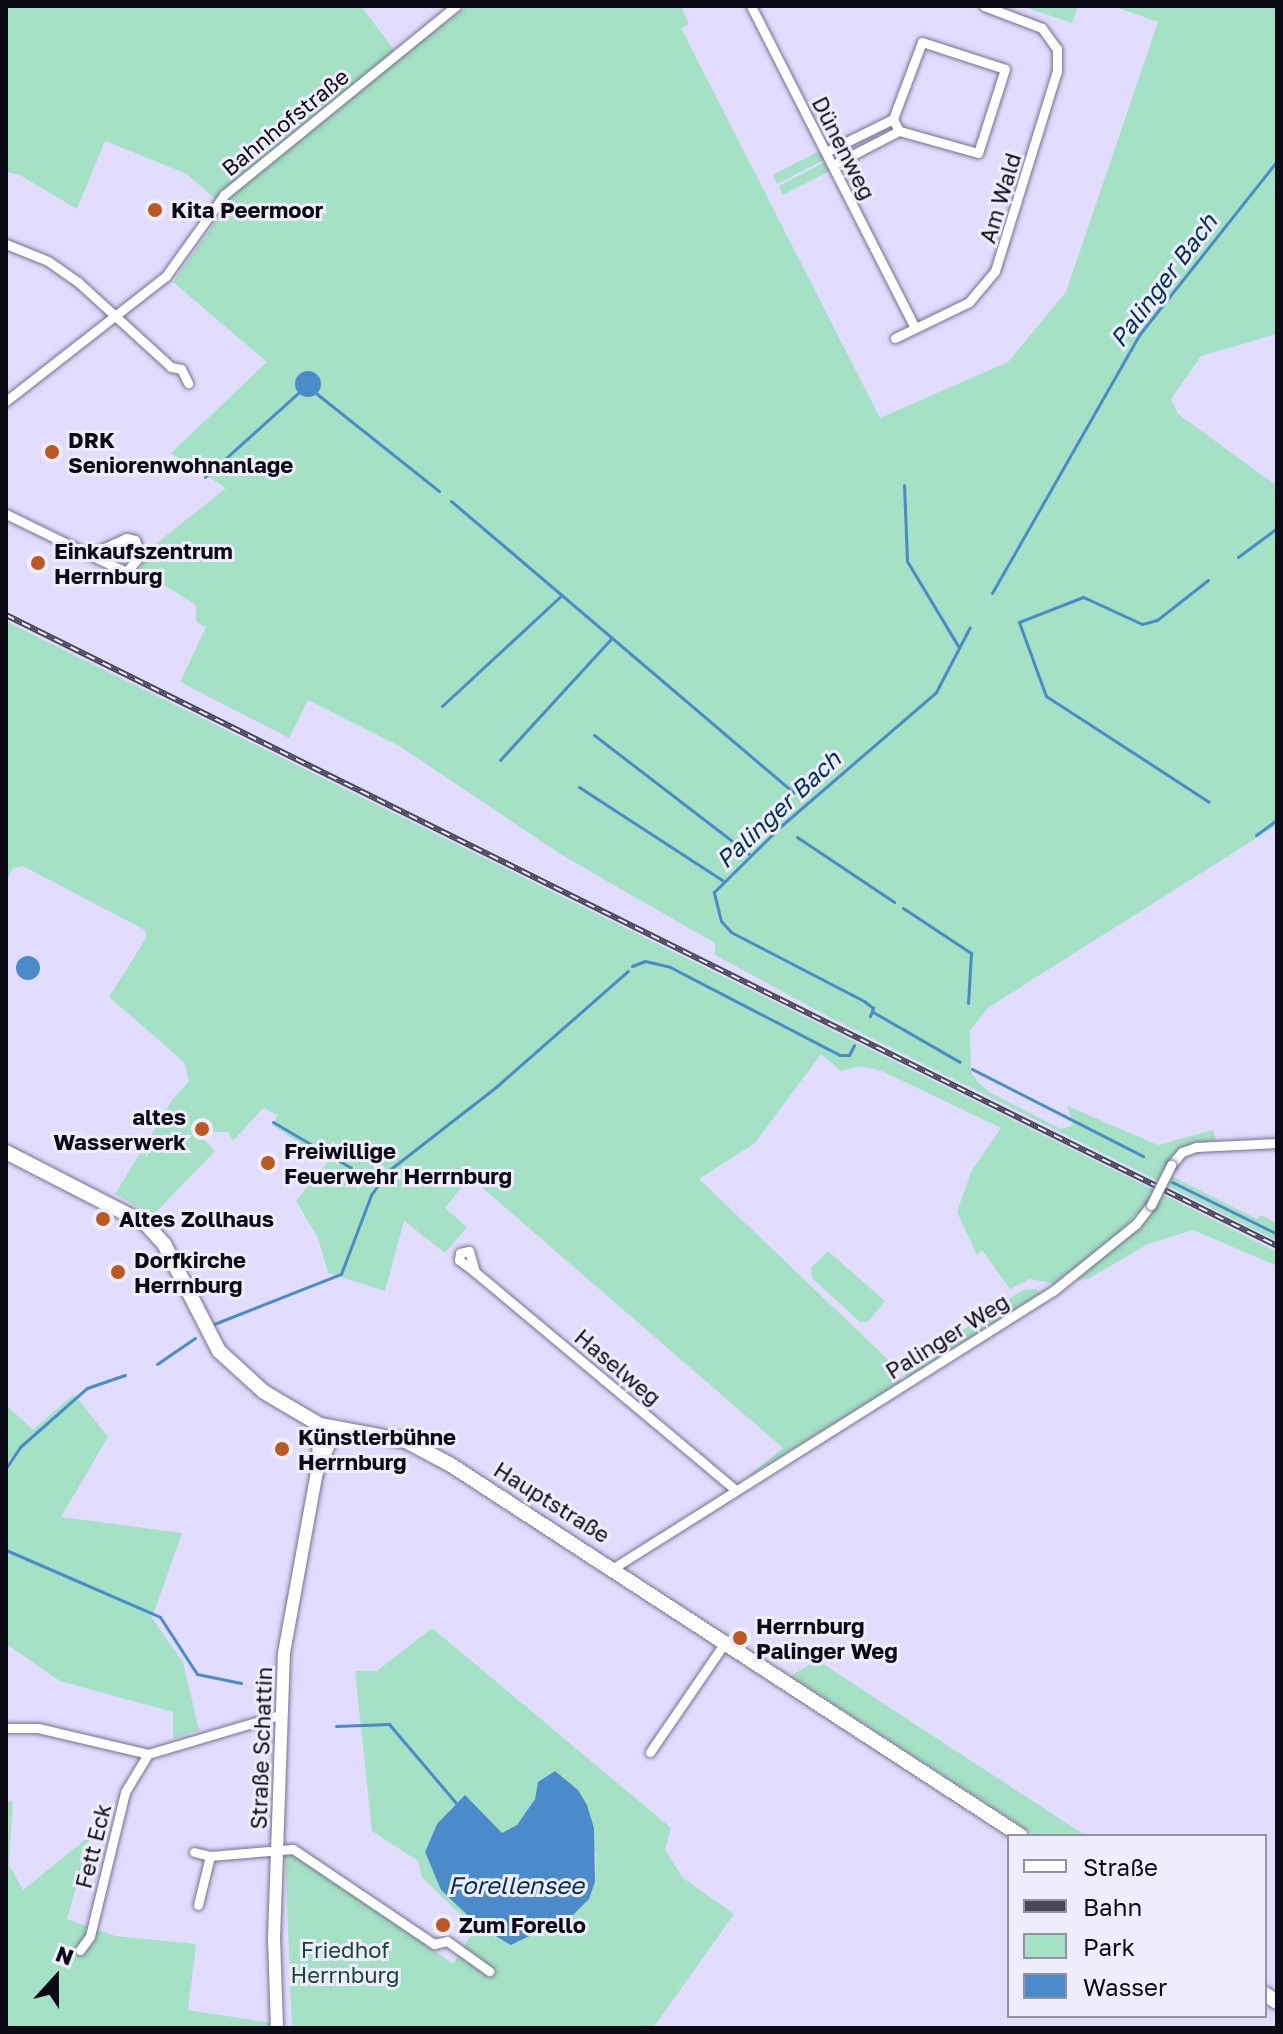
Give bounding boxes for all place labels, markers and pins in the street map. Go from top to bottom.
place label: Kita Peermoor [171,197,323,223]
marker: Kita Peermoor [146,201,164,219]
place label: DRK Seniorenwohnanlage [68,426,293,478]
marker: DRK Seniorenwohnanlage [43,443,61,461]
place label: Einkaufszentrum Herrnburg [54,537,233,588]
marker: Einkaufszentrum Herrnburg [29,554,47,572]
place label: altes Wasserwerk [53,1103,186,1154]
marker: altes Wasserwerk [193,1120,211,1138]
place label: Freiwillige Feuerwehr Herrnburg [284,1137,512,1188]
marker: Freiwillige Feuerwehr Herrnburg [259,1154,277,1172]
place label: Altes Zollhaus [119,1206,274,1232]
marker: Altes Zollhaus [94,1210,112,1228]
place label: Dorfkirche Herrnburg [134,1246,246,1298]
marker: Dorfkirche Herrnburg [109,1263,127,1281]
place label: Künstlerbühne Herrnburg [298,1423,456,1474]
marker: Künstlerbühne Herrnburg [273,1440,291,1458]
place label: Herrnburg Palinger Weg [756,1612,898,1664]
marker: Herrnburg Palinger Weg [731,1629,749,1647]
place label: Zum Forello [459,1912,586,1938]
marker: Zum Forello [434,1916,452,1934]

